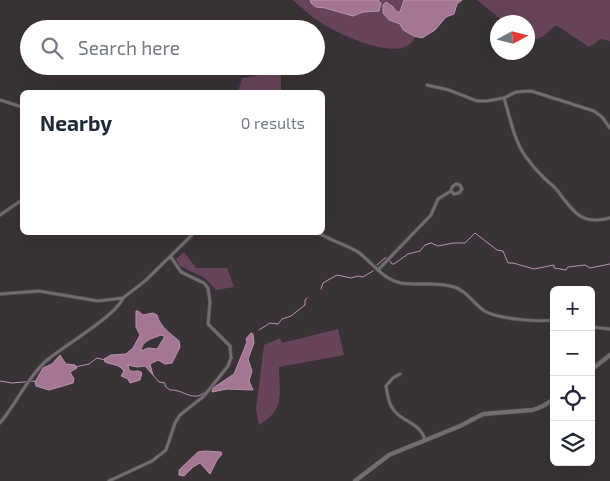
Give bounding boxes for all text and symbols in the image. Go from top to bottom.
north arrow [490,15,535,60]
search box [20,20,325,75]
icon: search [38,34,66,62]
text: Search here [78,36,180,59]
text: Nearby [40,110,112,135]
text: 0 results [241,113,305,132]
map controls [550,286,595,466]
button: + [550,286,595,331]
button: − [550,331,595,376]
button: locate [550,376,595,421]
button: layers [550,421,595,466]

